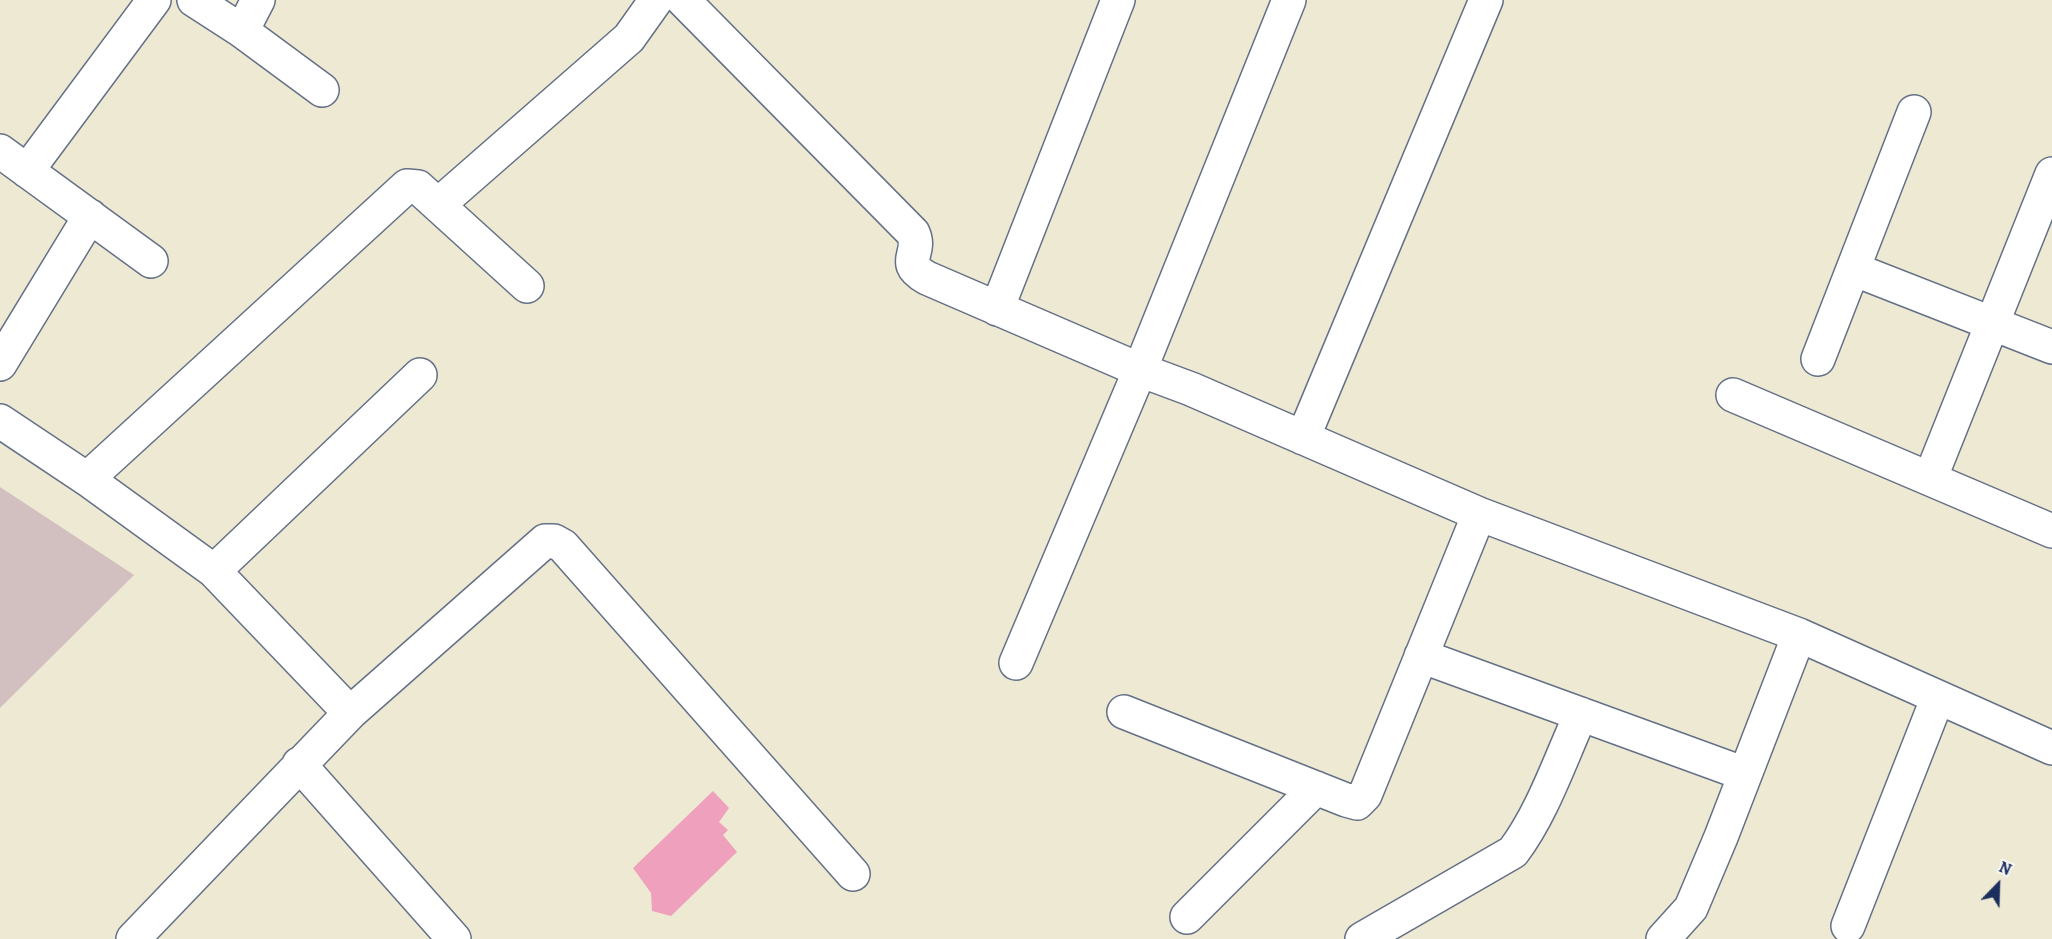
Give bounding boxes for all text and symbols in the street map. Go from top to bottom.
north arrow [1968,855,2028,915]
text: N [1995,856,2015,881]

